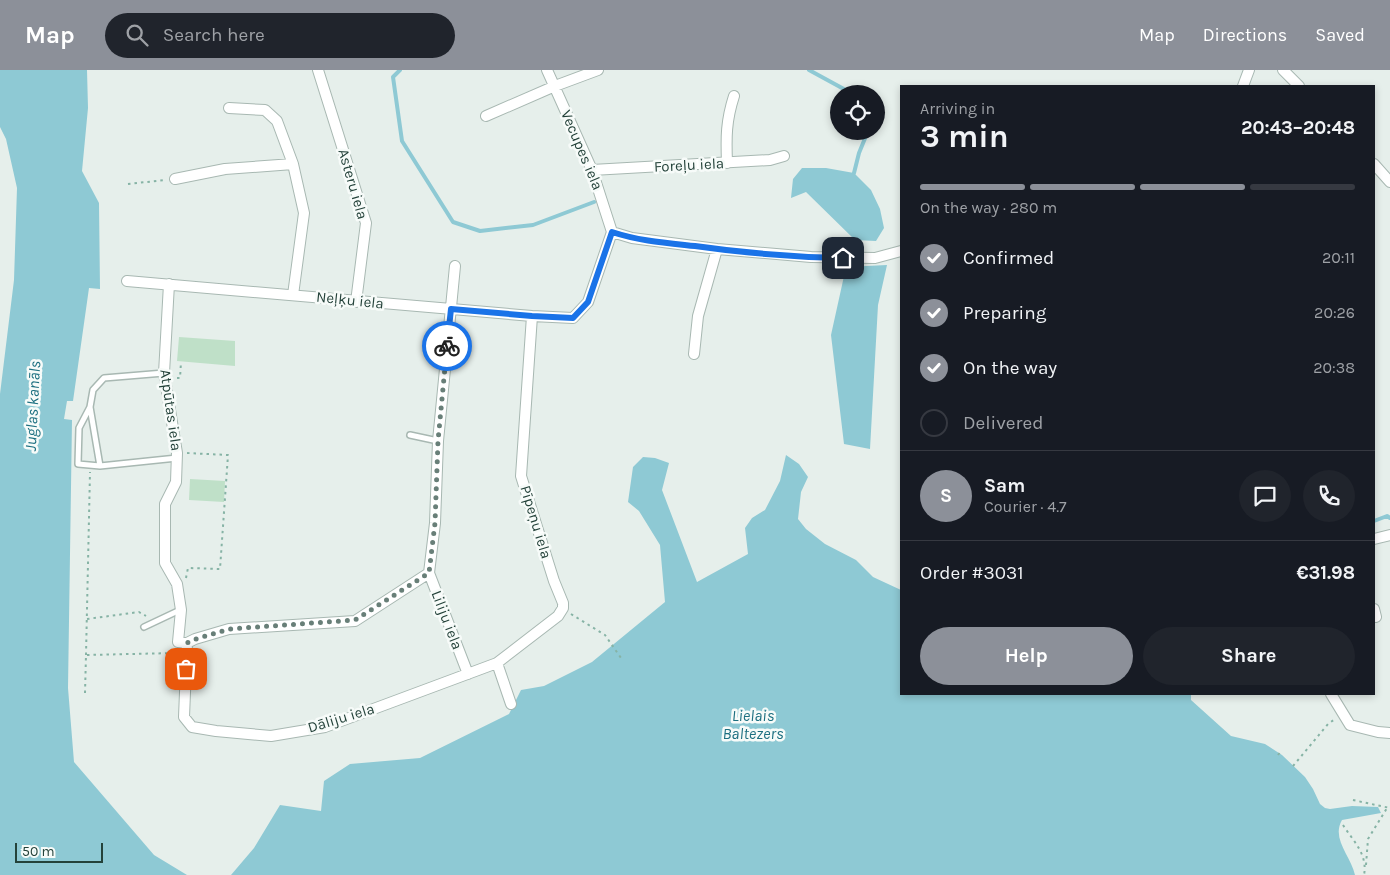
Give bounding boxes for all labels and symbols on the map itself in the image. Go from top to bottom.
street label: Vecupes iela [557,107,607,193]
street label: Asteru iela [334,147,372,221]
street label: Foreļu iela [653,154,725,176]
pin [822,237,864,279]
street label: Neļķu iela [315,288,385,312]
courier [422,321,472,371]
water label: Juglas kanāls [21,360,44,452]
street label: Atpūtas iela [156,368,186,452]
street label: Pīpeņu iela [516,483,556,561]
street label: Liliju iela [427,588,467,652]
pin [165,648,207,690]
street label: Dāliju iela [305,699,377,737]
water label: Lielais Baltezers [722,706,784,743]
scale bar [15,840,102,863]

